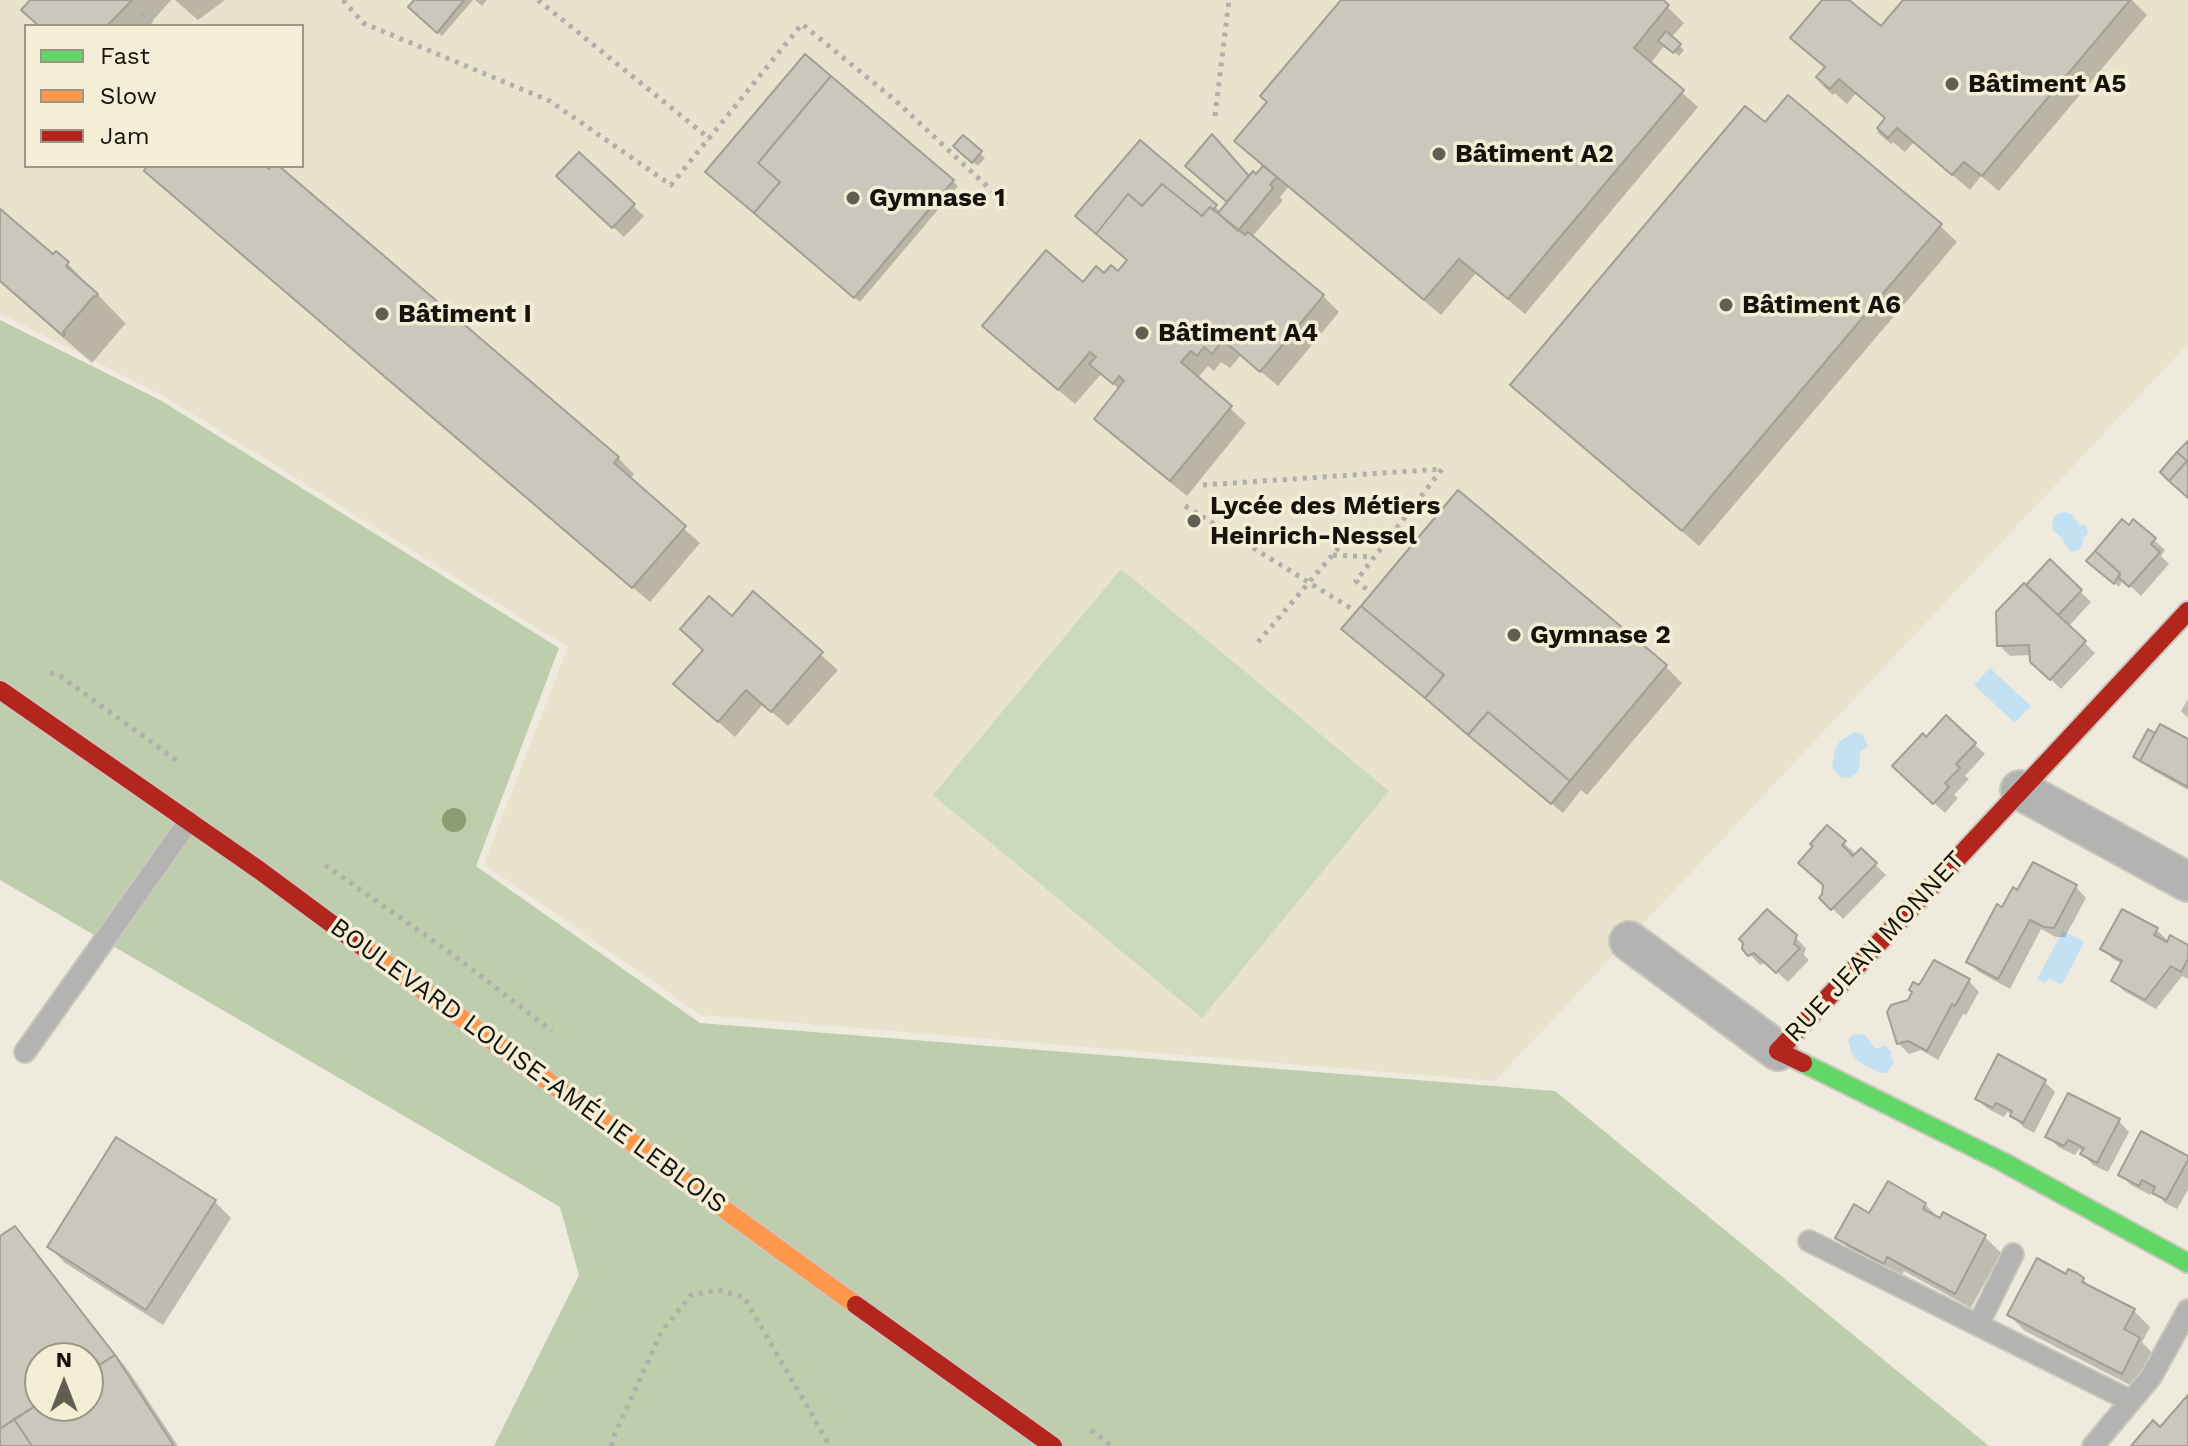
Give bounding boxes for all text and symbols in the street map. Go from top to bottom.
legend [24,24,304,168]
text: Fast [100,42,150,70]
place label: Bâtiment A5 [1968,68,2126,100]
marker: Bâtiment A5 [1943,75,1961,93]
text: Slow [100,82,157,110]
text: Jam [100,122,150,150]
place label: Bâtiment A2 [1455,138,1614,170]
marker: Bâtiment A2 [1430,145,1448,163]
place label: Gymnase 1 [869,182,1005,214]
marker: Gymnase 1 [844,189,862,207]
place label: Bâtiment A6 [1742,289,1901,321]
marker: Bâtiment A6 [1717,296,1735,314]
place label: Bâtiment I [398,298,532,330]
marker: Bâtiment I [373,305,391,323]
place label: Bâtiment A4 [1158,317,1318,349]
marker: Bâtiment A4 [1133,324,1151,342]
place label: Lycée des Métiers Heinrich-Nessel [1210,490,1440,552]
marker: Lycée des Métiers Heinrich-Nessel [1185,512,1203,530]
place label: Gymnase 2 [1530,619,1671,651]
marker: Gymnase 2 [1505,626,1523,644]
street label: RUE JEAN MONNET [1778,845,1972,1049]
street label: BOULEVARD LOUISE-AMÉLIE LEBLOIS [324,912,732,1220]
north arrow [24,1342,104,1422]
text: N [56,1347,72,1372]

